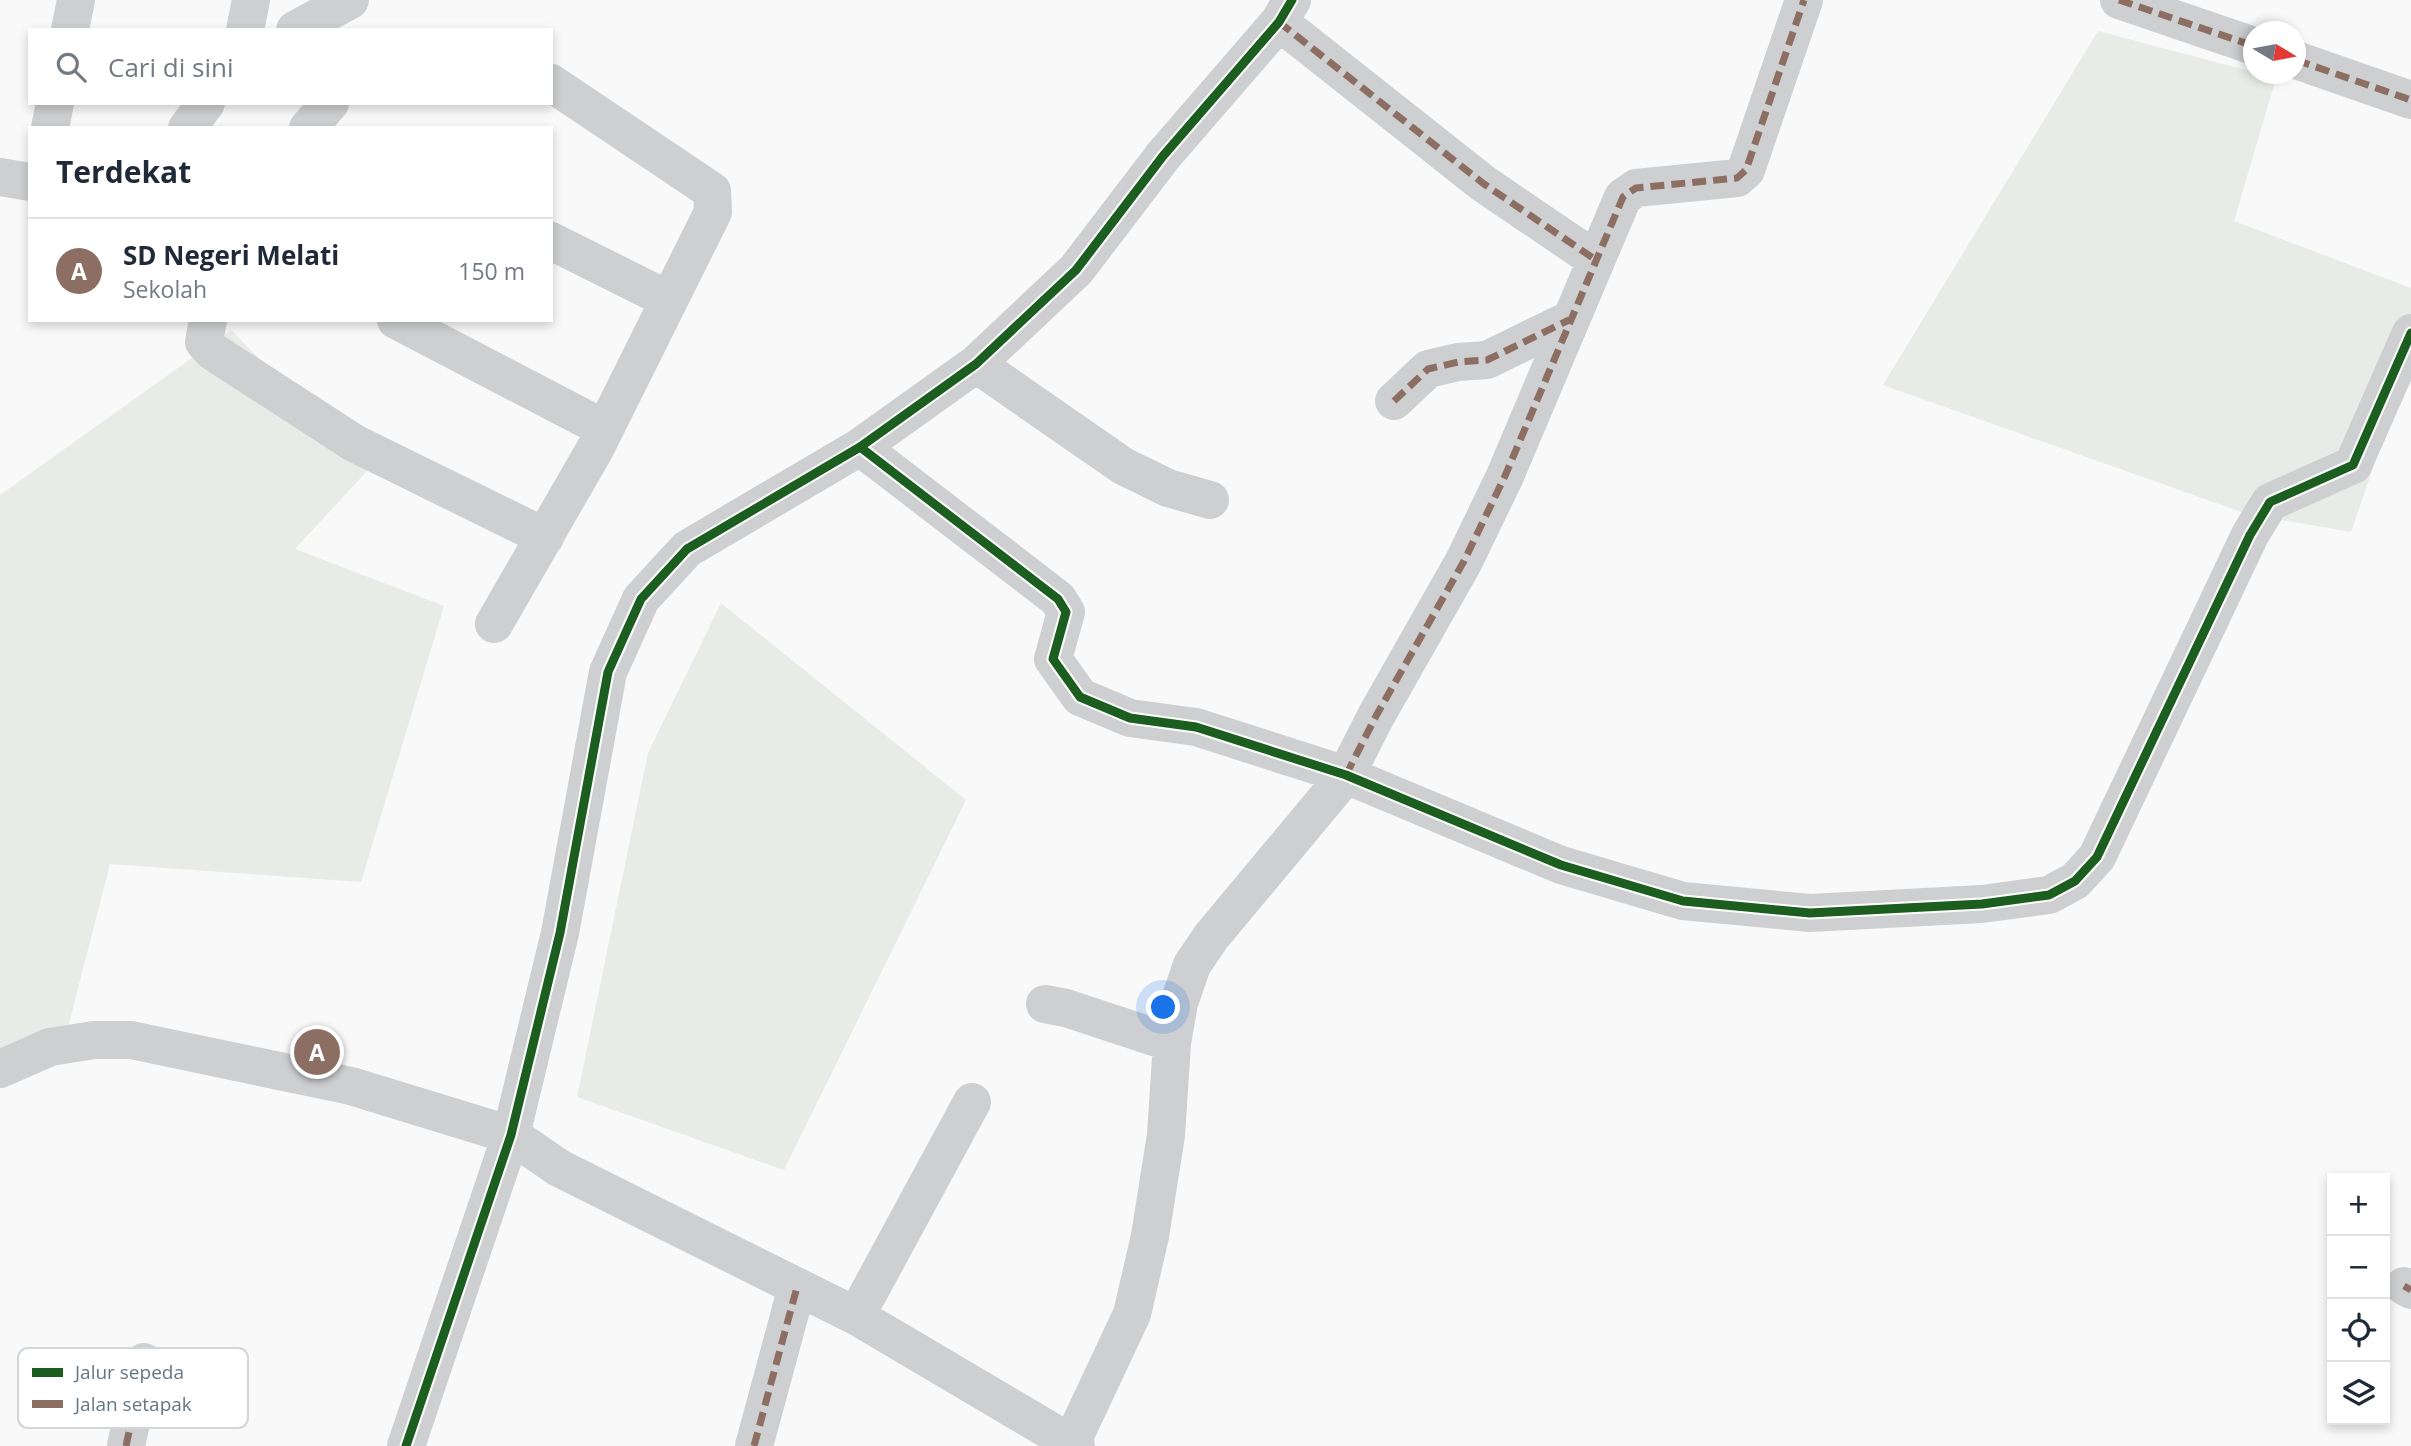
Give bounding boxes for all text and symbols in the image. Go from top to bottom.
north arrow [2243,21,2306,84]
search box [28,28,553,105]
icon: search [52,48,90,86]
text: Cari di sini [108,49,233,85]
text: Terdekat [56,151,191,192]
text: SD Negeri Melati [123,237,339,273]
text: A [71,255,87,287]
text: 150 m [458,255,525,287]
text: Sekolah [123,273,207,305]
your location [1146,990,1180,1024]
pin: A [294,1026,340,1078]
map controls [2327,1173,2390,1425]
button: + [2327,1173,2390,1236]
button: − [2327,1236,2390,1299]
button: locate [2327,1299,2390,1362]
legend [18,1348,248,1428]
text: Jalur sepeda [73,1359,184,1385]
button: layers [2327,1362,2390,1425]
text: Jalan setapak [73,1391,192,1417]

